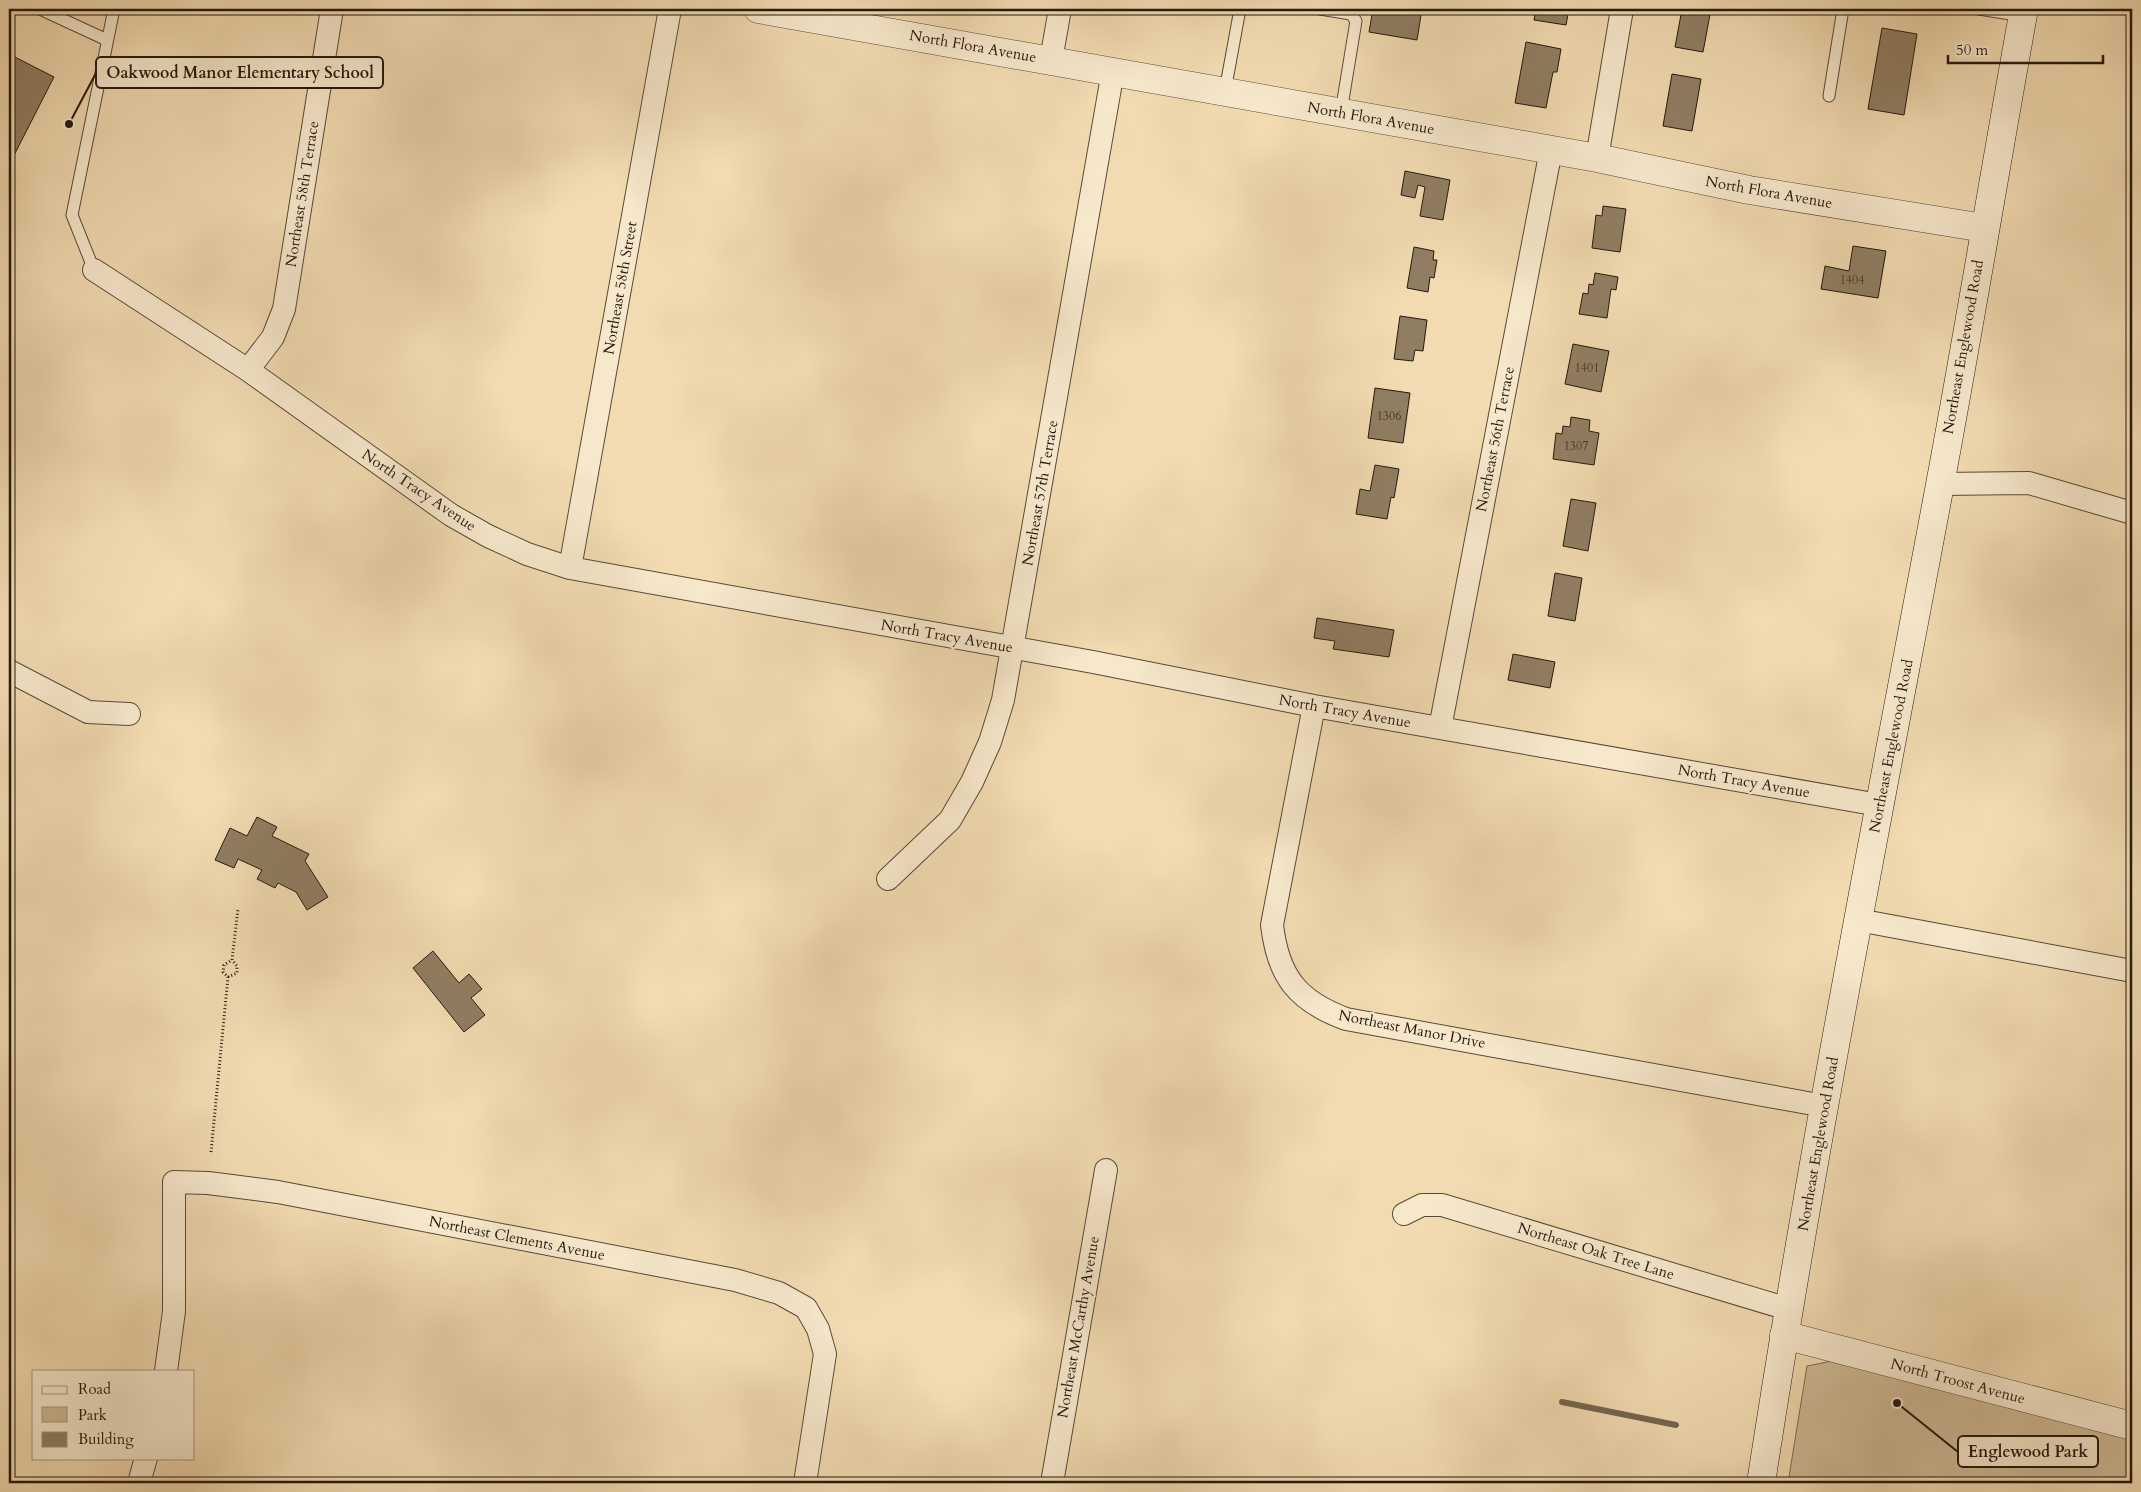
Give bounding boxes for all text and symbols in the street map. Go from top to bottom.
street label: North Flora Avenue [908,25,1038,67]
scale bar [1948,32,2104,64]
text: 50 m [1956,40,1988,60]
callout: Oakwood Manor Elementary School [96,57,383,88]
text: Oakwood Manor Elementary School [106,62,374,84]
street label: North Flora Avenue [1306,97,1436,139]
street label: Northeast 58th Terrace [281,119,323,268]
street label: North Flora Avenue [1704,171,1834,213]
street label: Northeast 58th Street [598,220,642,356]
street label: Northeast Englewood Road [1938,258,1988,436]
house number: 1404 [1840,272,1864,288]
house number: 1401 [1575,360,1599,376]
street label: Northeast 56th Terrace [1471,364,1519,513]
house number: 1306 [1377,408,1401,424]
street label: Northeast 57th Terrace [1017,418,1063,567]
house number: 1307 [1564,438,1588,454]
street label: North Tracy Avenue [358,444,480,536]
street label: North Tracy Avenue [879,615,1015,657]
street label: Northeast Englewood Road [1864,657,1918,835]
street label: North Tracy Avenue [1277,690,1413,732]
street label: North Tracy Avenue [1676,760,1812,802]
street label: Northeast Manor Drive [1337,1005,1487,1053]
street label: Northeast Englewood Road [1793,1055,1843,1233]
street label: Northeast Clements Avenue [427,1211,607,1265]
street label: Northeast Oak Tree Lane [1515,1218,1677,1284]
street label: Northeast McCarthy Avenue [1052,1234,1104,1420]
street label: North Troost Avenue [1889,1353,2028,1409]
legend [32,1370,195,1460]
text: Road [78,1379,111,1399]
text: Park [78,1405,107,1425]
text: Building [78,1429,134,1449]
callout: Englewood Park [1958,1436,2098,1467]
text: Englewood Park [1968,1441,2088,1463]

